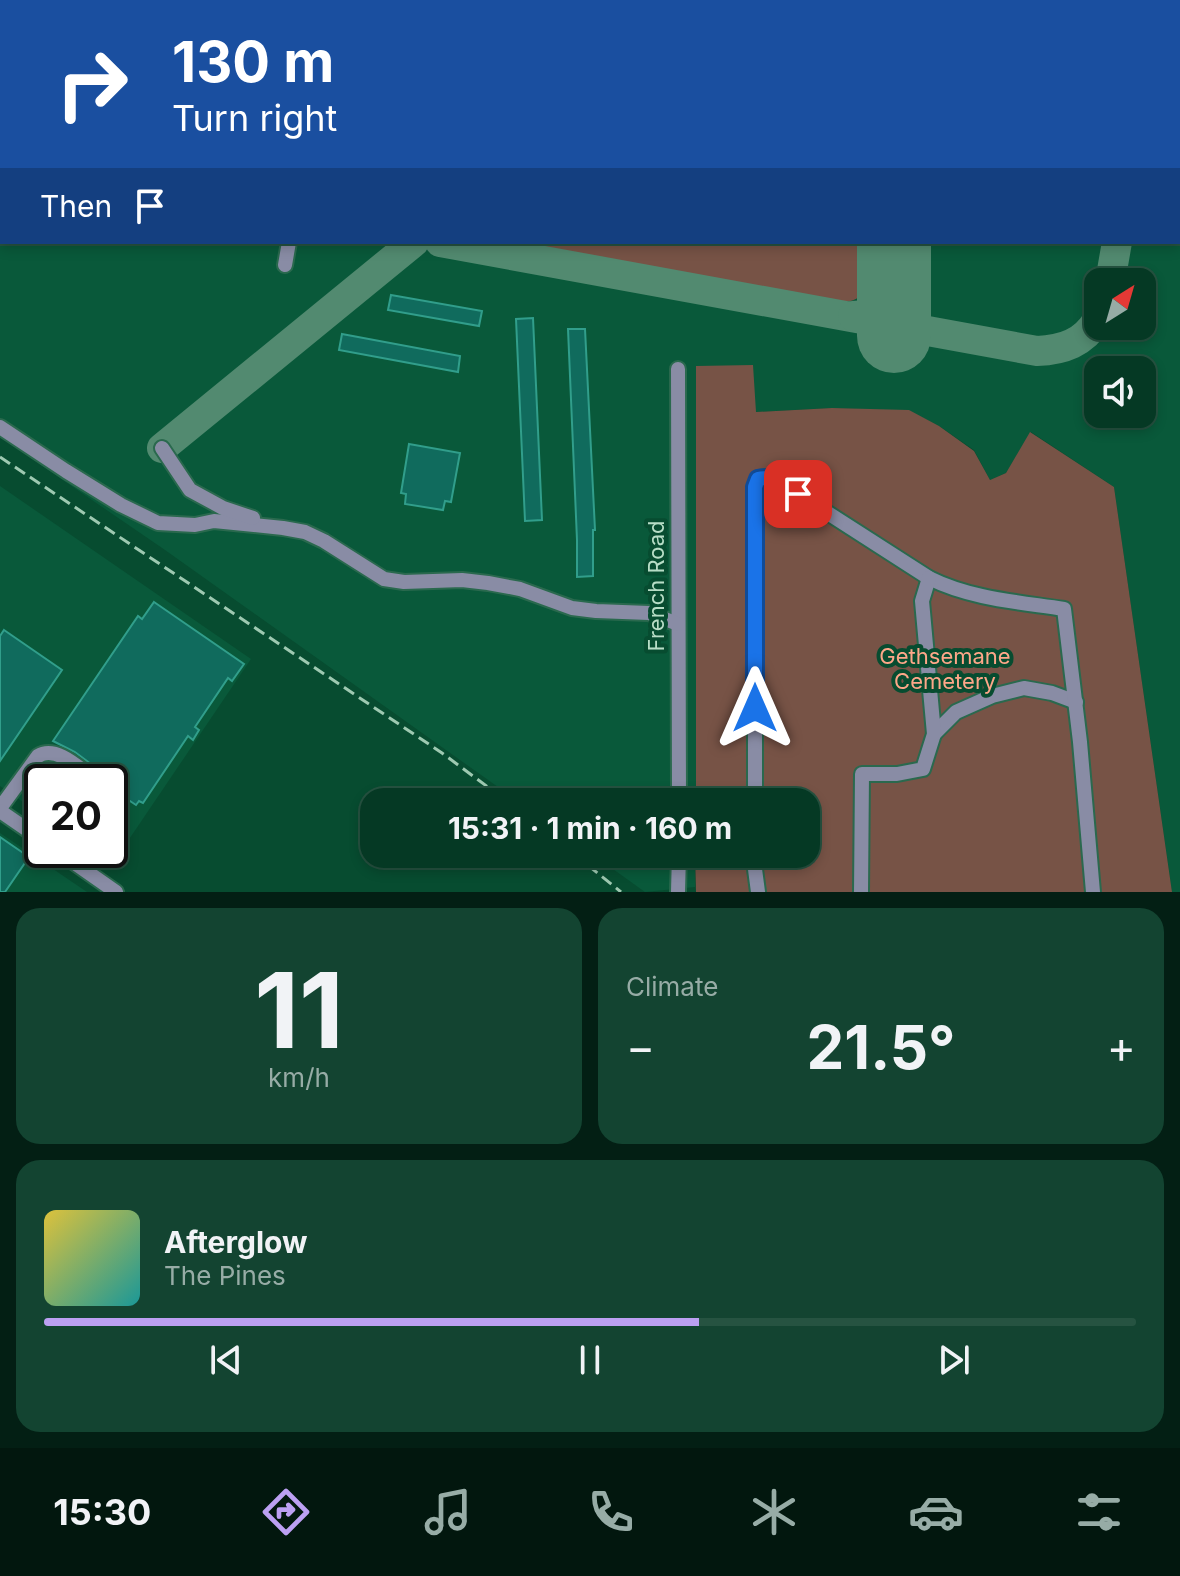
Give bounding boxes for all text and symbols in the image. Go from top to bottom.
text: 130 m [172,28,334,96]
icon: right [40,32,144,136]
text: Turn right [172,96,337,140]
icon: arrive [128,184,172,228]
text: Then [40,188,112,224]
north arrow [1084,268,1156,340]
map controls [1084,268,1156,428]
button: sound [1084,356,1156,428]
pin [764,460,832,528]
icon: arrive [776,472,820,516]
street label: French Road [643,521,669,651]
park label: Gethsemane Cemetery [879,643,1011,694]
position arrow [713,666,797,750]
speed limit sign: 20 [24,764,128,868]
text: 15:31 · 1 min · 160 m [448,810,732,846]
text: 11 [254,947,344,1073]
text: Climate [626,971,718,1002]
text: 21.5° [807,1011,955,1083]
text: − [626,1020,655,1074]
text: + [1107,1020,1136,1074]
text: km/h [268,1062,330,1093]
text: Afterglow [164,1224,308,1260]
text: The Pines [164,1260,286,1291]
icon: previous [204,1338,248,1382]
icon: pause [568,1338,612,1382]
icon: next [932,1338,976,1382]
icon: directions [258,1484,314,1540]
icon: music [420,1484,476,1540]
icon: phone [583,1484,639,1540]
icon: climate [746,1484,802,1540]
icon: car [908,1484,964,1540]
icon: filters [1071,1484,1127,1540]
text: 15:30 [53,1490,151,1534]

